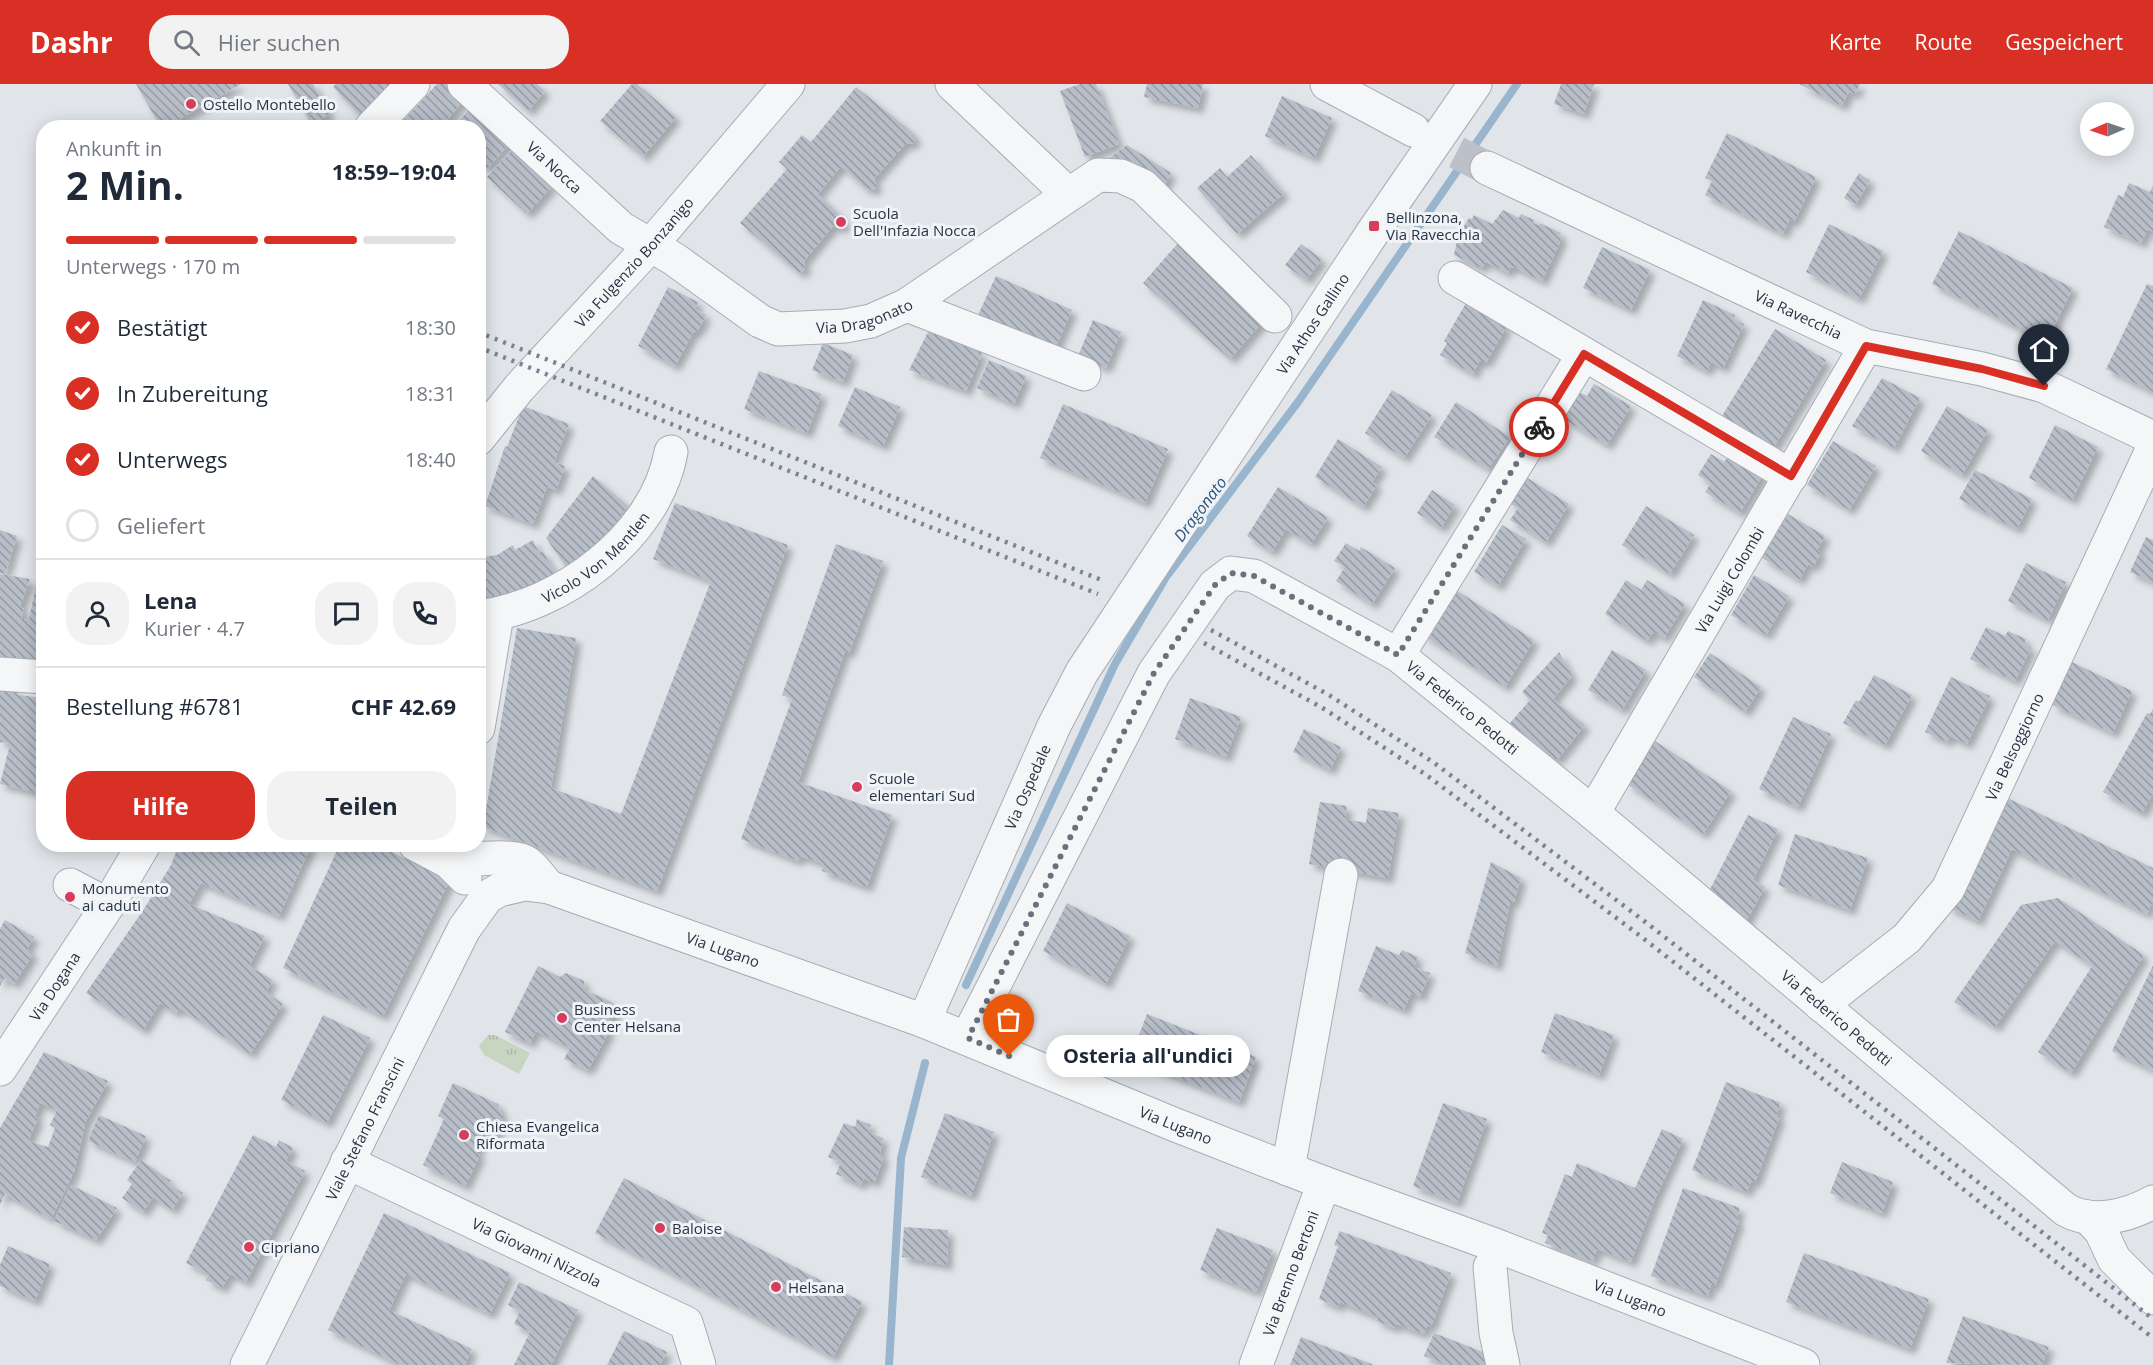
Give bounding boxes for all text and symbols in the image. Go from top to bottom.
search box [149,15,569,69]
text: Dashr [30,23,113,61]
icon: search [170,26,203,59]
text: Hier suchen [218,27,340,57]
text: Karte [1829,28,1881,56]
text: Route [1914,28,1972,56]
text: Gespeichert [2005,28,2123,56]
place label: Ostello Montebello [203,94,336,114]
marker: Ostello Montebello [184,97,198,111]
north arrow [2080,102,2134,156]
map controls [2080,102,2134,156]
text: Ankunft in [66,135,162,162]
street label: Via Nocca [523,137,586,198]
text: 18:59–19:04 [332,156,456,186]
text: 2 Min. [66,158,184,211]
street label: Via Fulgenzio Bonzanigo [570,192,698,331]
place label: Scuola Dell'Infazia Nocca [853,203,976,240]
place label: Bellinzona, Via Ravecchia [1386,207,1480,244]
marker: Scuola Dell'Infazia Nocca [834,215,848,229]
marker: Bellinzona, Via Ravecchia [1367,219,1381,233]
text: Unterwegs · 170 m [66,253,240,280]
street label: Via Athos Gallino [1272,269,1353,378]
street label: Via Ravecchia [1751,285,1845,343]
street label: Via Dragonato [816,294,916,337]
icon: check [66,311,99,344]
text: Bestätigt [117,312,207,342]
text: 18:30 [405,314,456,341]
pin [2018,324,2069,386]
icon: home [2027,333,2060,366]
icon: check [66,377,99,410]
text: In Zubereitung [117,378,268,408]
text: 18:31 [405,380,456,407]
courier [1509,397,1569,457]
icon: bike [1523,411,1556,444]
icon: check [66,443,99,476]
text: Unterwegs [117,444,228,474]
text: 18:40 [405,446,456,473]
water label: Dragonato [1168,472,1232,546]
street label: Vicolo Von Mentlen [538,508,654,607]
text: Geliefert [117,510,205,540]
street label: Via Luigi Colombi [1690,523,1768,637]
button: person [66,582,129,645]
button: chat [315,582,378,645]
button: phone [393,582,456,645]
text: Lena [144,585,197,615]
text: Kurier · 4.7 [144,615,245,642]
street label: Via Federico Pedotti [1402,656,1523,759]
street label: Via Belsoggiorno [1981,689,2048,804]
text: Bestellung #6781 [66,691,244,721]
text: CHF 42.69 [351,691,456,721]
street label: Via Ospedale [1000,741,1055,833]
place label: Scuole elementari Sud [869,768,975,805]
button: Hilfe [66,771,255,840]
button: Teilen [267,771,456,840]
marker: Scuole elementari Sud [850,780,864,794]
place label: Monumento ai caduti [82,878,169,915]
marker: Monumento ai caduti [63,890,77,904]
street label: Via Lugano [684,927,763,972]
street label: Via Dogana [24,948,85,1025]
street label: Via Federico Pedotti [1777,965,1897,1070]
pin [983,994,1034,1056]
place label: Business Center Helsana [574,999,681,1036]
icon: bag [992,1003,1025,1036]
marker: Business Center Helsana [555,1011,569,1025]
callout: Osteria all'undici [1045,1035,1249,1077]
text: Osteria all'undici [1063,1042,1233,1069]
street label: Viale Stefano Franscini [321,1054,409,1204]
street label: Via Lugano [1137,1101,1215,1148]
place label: Chiesa Evangelica Riformata [476,1116,599,1153]
marker: Chiesa Evangelica Riformata [457,1128,471,1142]
street label: Via Brenno Bertoni [1258,1208,1323,1339]
street label: Via Giovanni Nizzola [469,1213,605,1291]
place label: Baloise [672,1218,722,1238]
marker: Baloise [653,1221,667,1235]
place label: Cipriano [261,1237,320,1257]
marker: Cipriano [242,1240,256,1254]
street label: Via Lugano [1591,1274,1670,1321]
place label: Helsana [788,1277,844,1297]
marker: Helsana [769,1280,783,1294]

